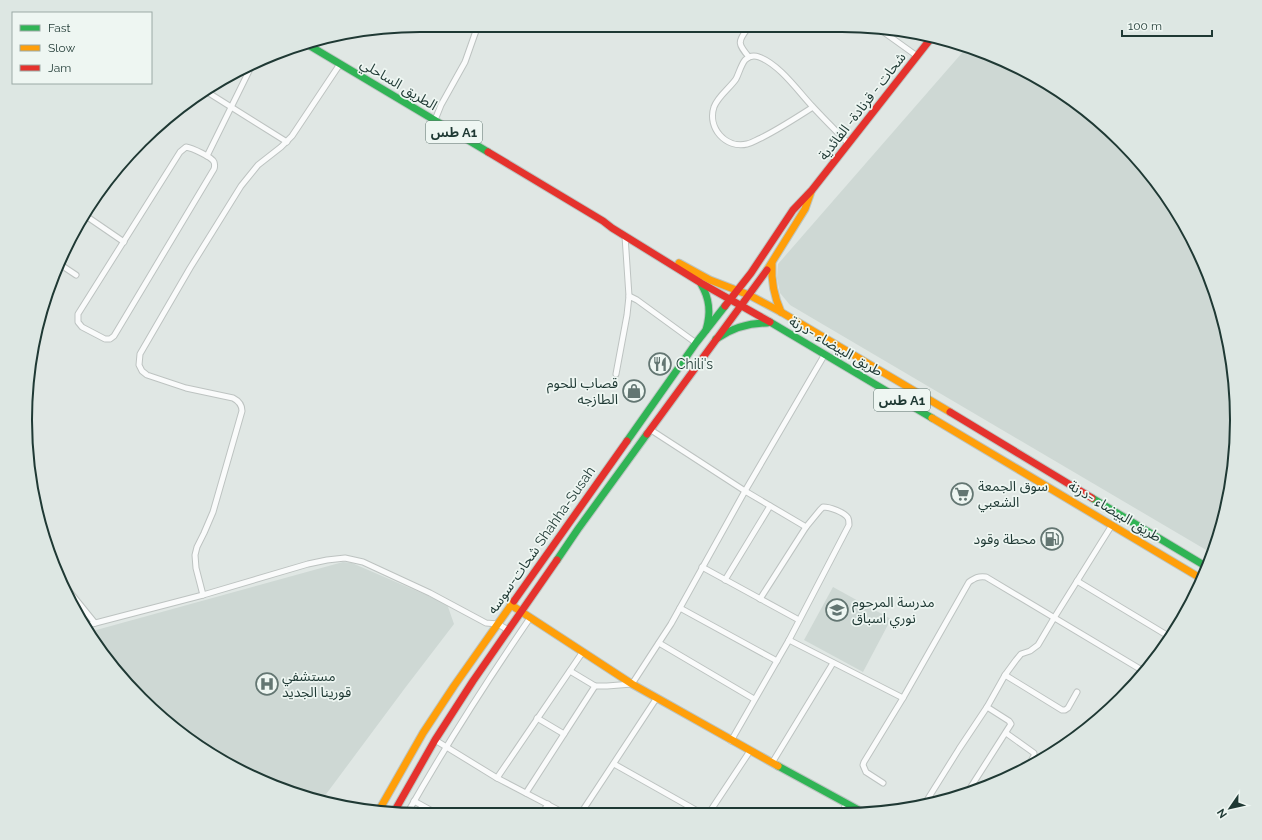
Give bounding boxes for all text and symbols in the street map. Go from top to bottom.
legend [12,12,152,84]
scale bar [1122,12,1212,38]
text: 100 m [1128,19,1162,33]
text: Fast [48,21,71,35]
text: Slow [48,41,75,55]
street label: شحات - قرنادة- الفائدية [815,49,910,164]
street label: الطريق الساحلي [356,55,440,116]
text: Jam [48,61,71,75]
road number: طس A1 [426,121,482,143]
street label: طريق البيضاء -درنة [785,313,886,381]
restaurant icon: Chili's [647,351,673,377]
place label: Chili's [676,356,713,372]
place label: قصاب للحوم الطازجه [547,375,618,408]
shop icon: قصاب للحوم الطازجه [621,378,647,404]
road number: طس A1 [874,389,930,411]
street label: شحات-سوسه Shahha-Susah [484,463,599,617]
street label: طريق البيضاء -درنة [1065,477,1164,547]
place label: سوق الجمعة الشعبي [978,478,1048,513]
supermarket icon: سوق الجمعة الشعبي [949,481,975,507]
fuel station icon: محطة وقود [1039,526,1065,552]
place label: محطة وقود [974,531,1036,548]
place label: مدرسة المرحوم نوري اسباق [852,594,935,629]
school or university icon: مدرسة المرحوم نوري اسباق [824,597,850,623]
place label: مستشفي قورينا الجديد [282,668,351,701]
hospital icon: مستشفي قورينا الجديد [254,671,280,697]
north arrow [1210,788,1250,828]
text: N [1214,806,1230,820]

